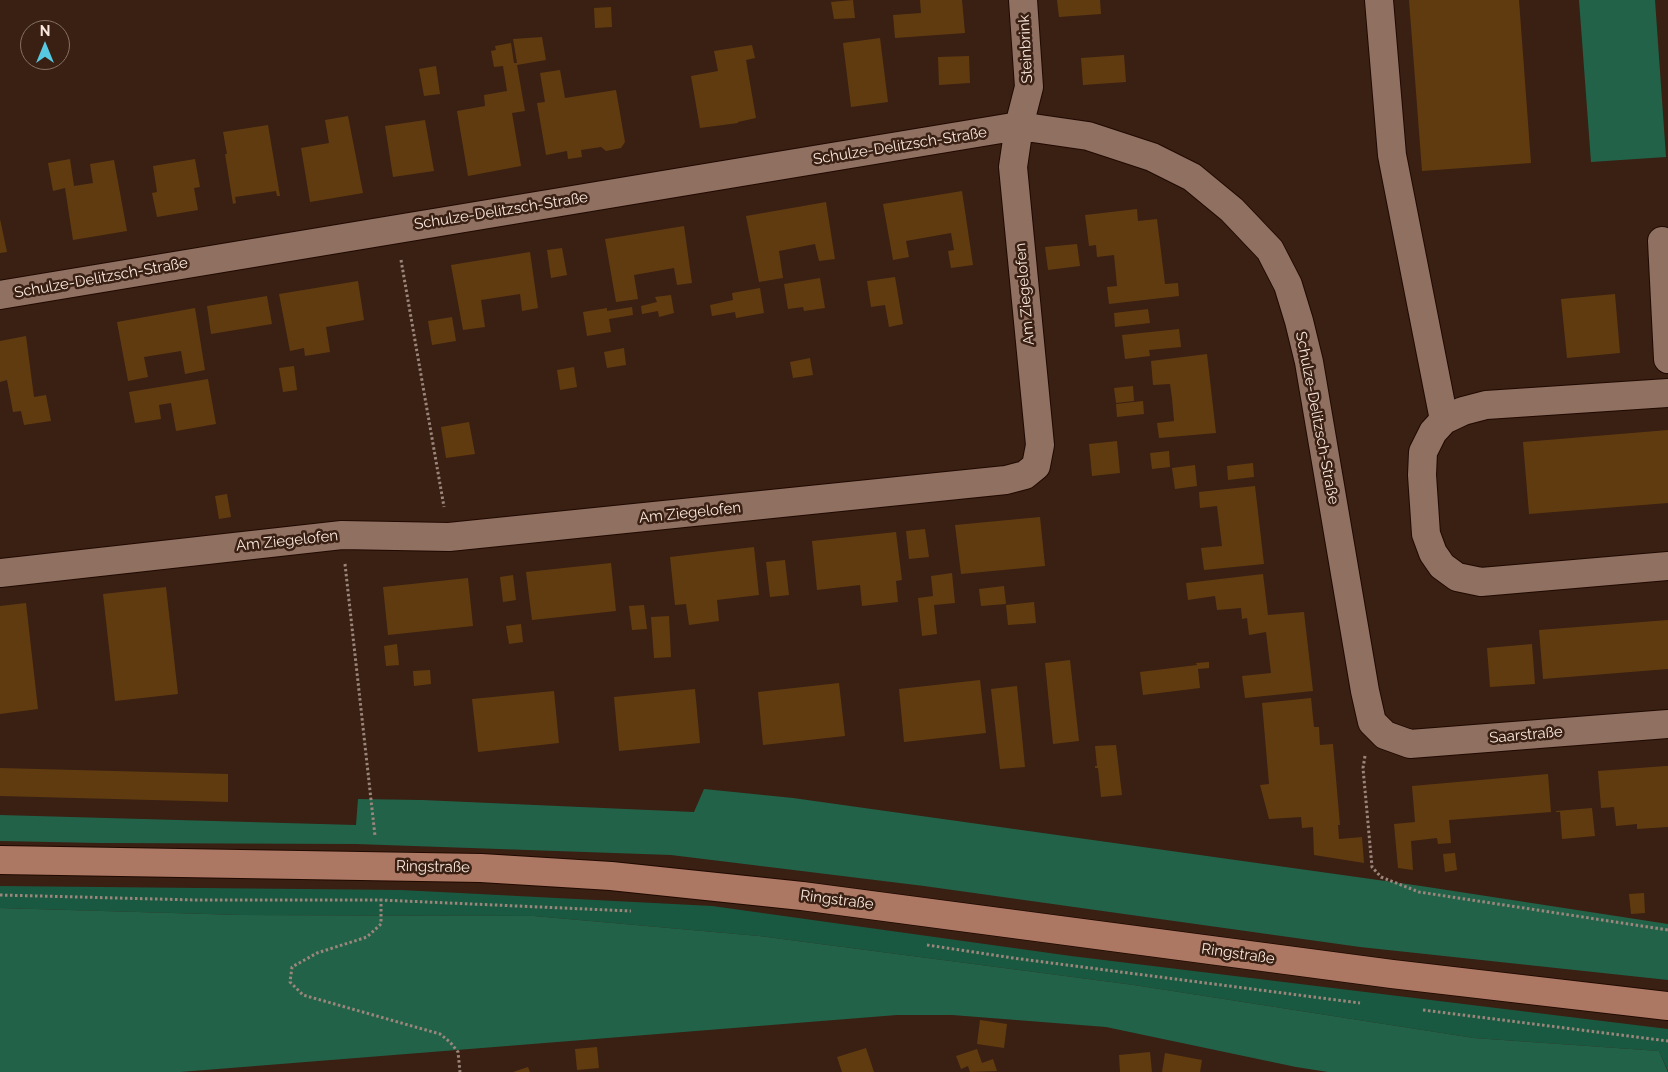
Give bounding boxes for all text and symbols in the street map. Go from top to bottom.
street label: Steinbrink [1015,14,1037,84]
north arrow [20,20,70,70]
text: N [40,23,50,39]
street label: Schulze-Delitzsch-Straße [812,123,988,169]
street label: Schulze-Delitzsch-Straße [413,188,589,234]
street label: Am Ziegelofen [1012,242,1038,346]
street label: Schulze-Delitzsch-Straße [13,254,189,302]
street label: Schulze-Delitzsch-Straße [1291,330,1343,506]
street label: Am Ziegelofen [638,499,742,527]
street label: Am Ziegelofen [235,527,339,555]
street label: Saarstraße [1489,723,1563,747]
street label: Ringstraße [396,857,470,877]
street label: Ringstraße [799,887,875,913]
street label: Ringstraße [1200,940,1276,968]

